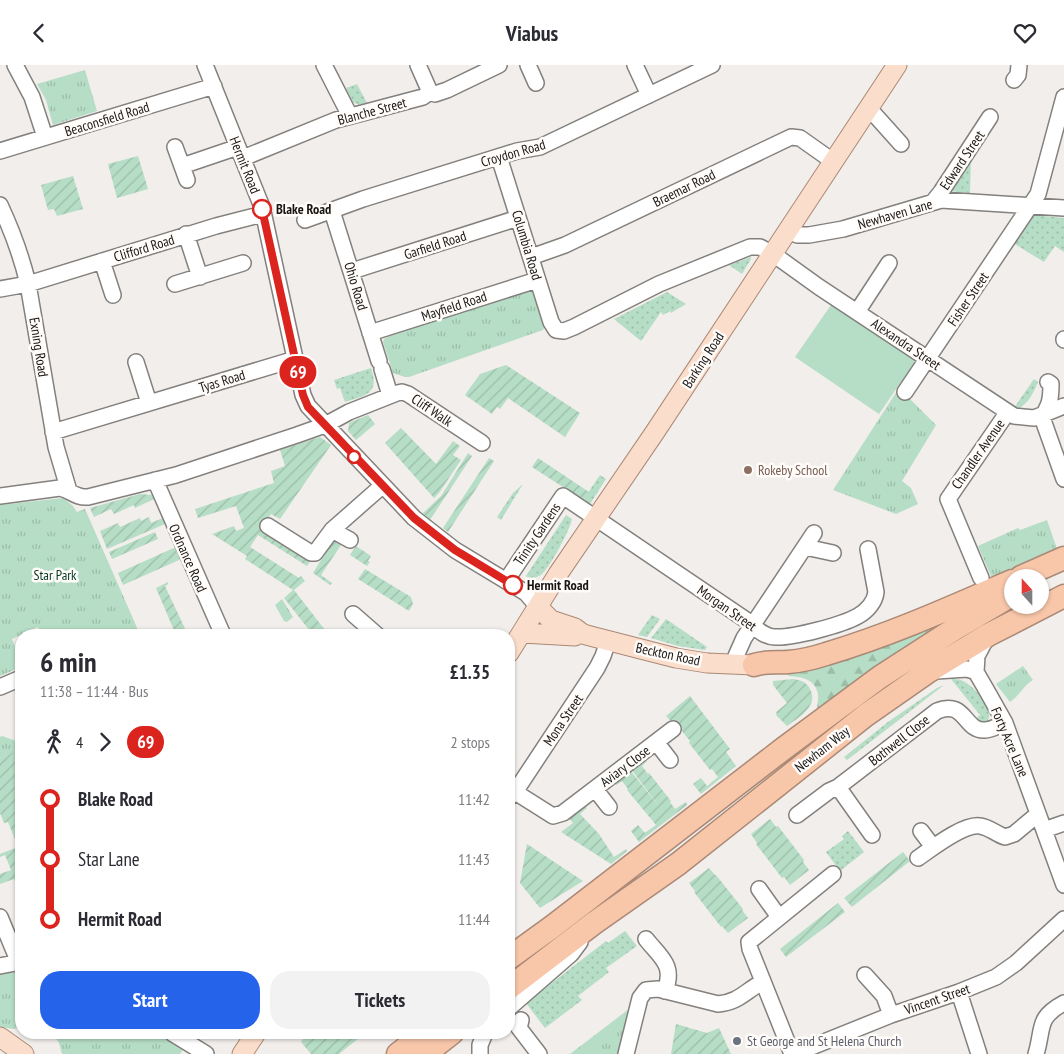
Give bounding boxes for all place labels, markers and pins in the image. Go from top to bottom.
marker: Blake Road [252,199,272,219]
place label: Blake Road [276,200,331,218]
unlabelled marker [347,450,361,464]
place label: Rokeby School [758,461,828,479]
marker: Rokeby School [742,464,754,476]
marker: Hermit Road [503,575,523,595]
place label: Hermit Road [527,576,589,594]
place label: St George and St Helena Church [747,1032,901,1050]
marker: St George and St Helena Church [731,1035,743,1047]

